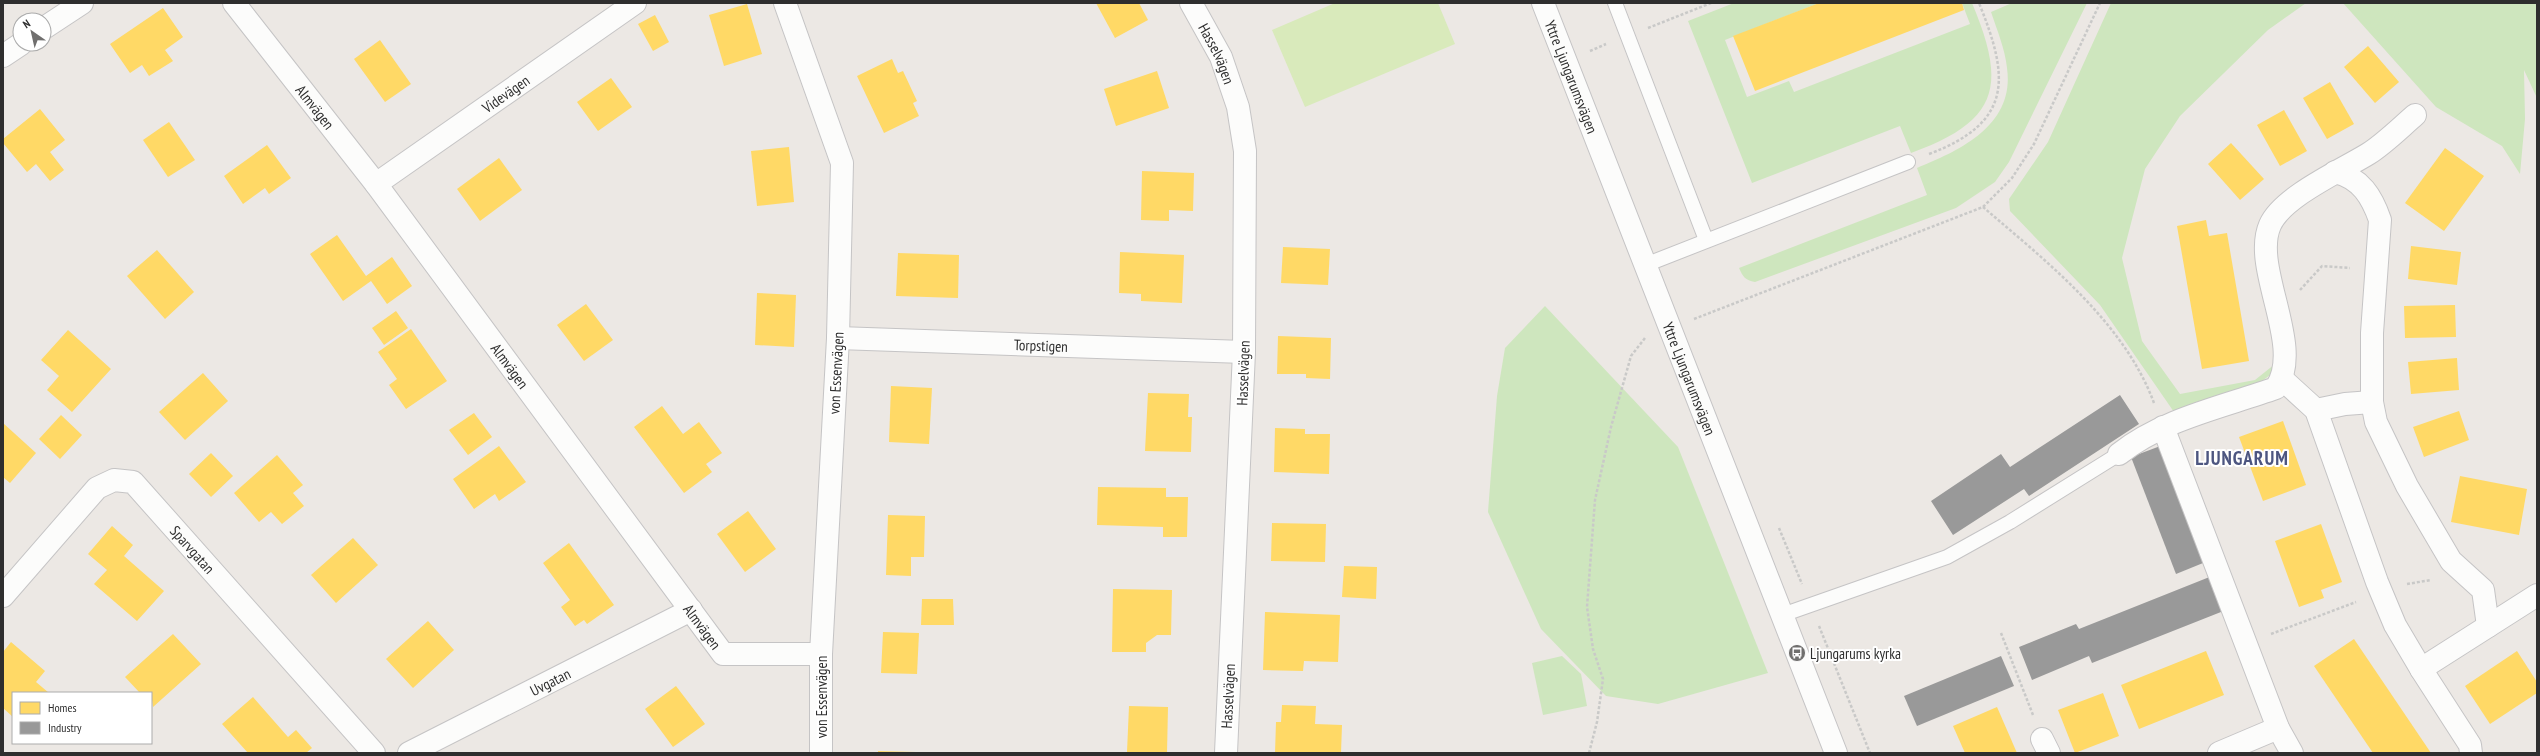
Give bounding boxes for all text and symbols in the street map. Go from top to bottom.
north arrow [12,12,52,52]
text: N [20,16,33,31]
street label: Yttre Ljungarumsvägen [1541,17,1602,136]
street label: Hasselvägen [1195,20,1239,86]
street label: Videvägen [477,70,533,117]
street label: Almvägen [292,81,339,133]
street label: Yttre Ljungarumsvägen [1659,319,1720,438]
street label: von Essenvägen [824,331,848,415]
street label: Torpstigen [1014,335,1068,355]
street label: Almvägen [487,339,533,392]
street label: Hasselvägen [1232,340,1254,406]
district label: LJUNGARUM [2195,446,2289,470]
street label: Sparvgatan [166,521,219,577]
street label: Almvägen [680,600,726,653]
bus stop icon: Ljungarums kyrka [1787,643,1807,663]
place label: Ljungarums kyrka [1810,644,1901,663]
street label: von Essenvägen [812,656,831,738]
street label: Uvgatan [526,663,573,700]
street label: Hasselvägen [1217,663,1239,729]
legend [12,692,152,744]
text: Homes [48,700,76,715]
text: Industry [48,720,82,735]

